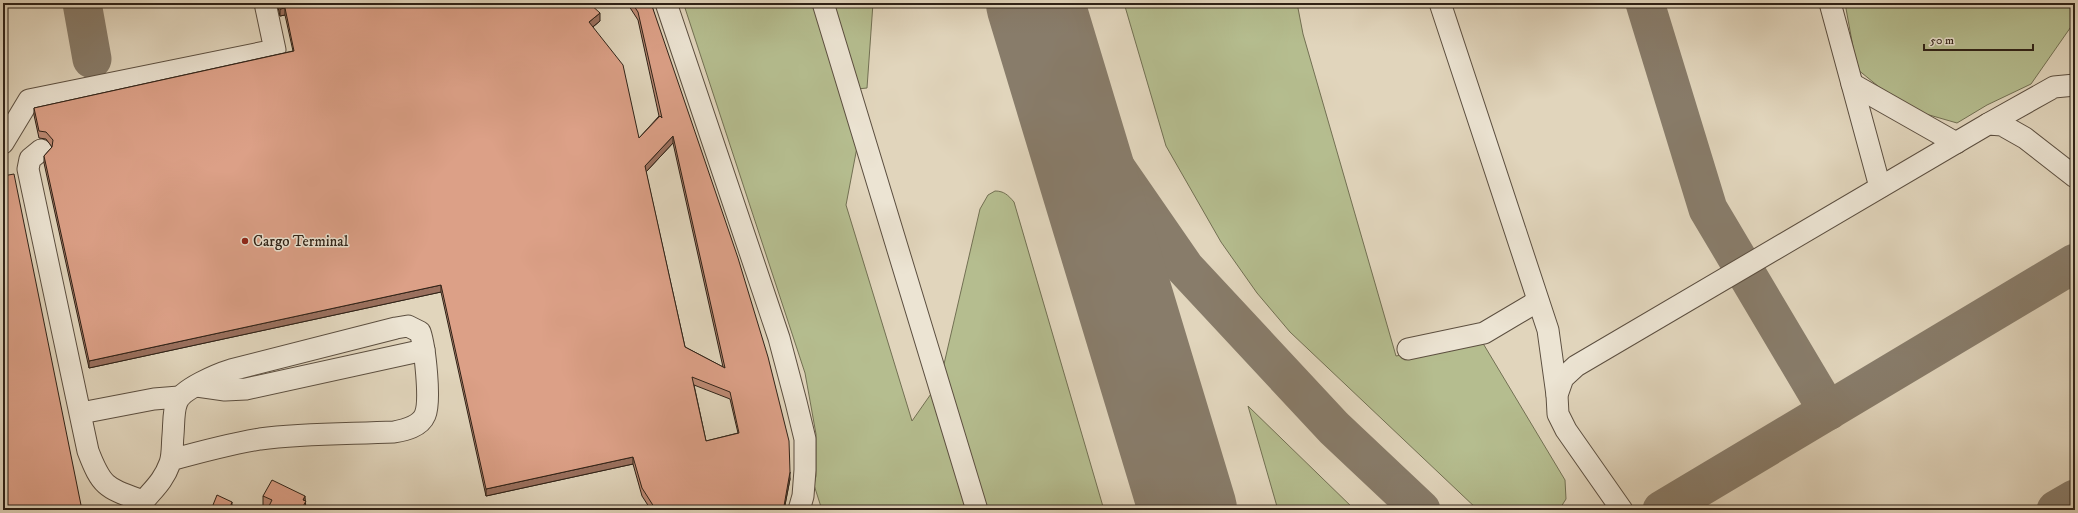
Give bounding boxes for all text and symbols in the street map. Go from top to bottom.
scale bar [1924,26,2033,52]
text: 50 m [1930,33,1954,48]
place label: Cargo Terminal [253,232,349,251]
marker: Cargo Terminal [240,236,250,246]

